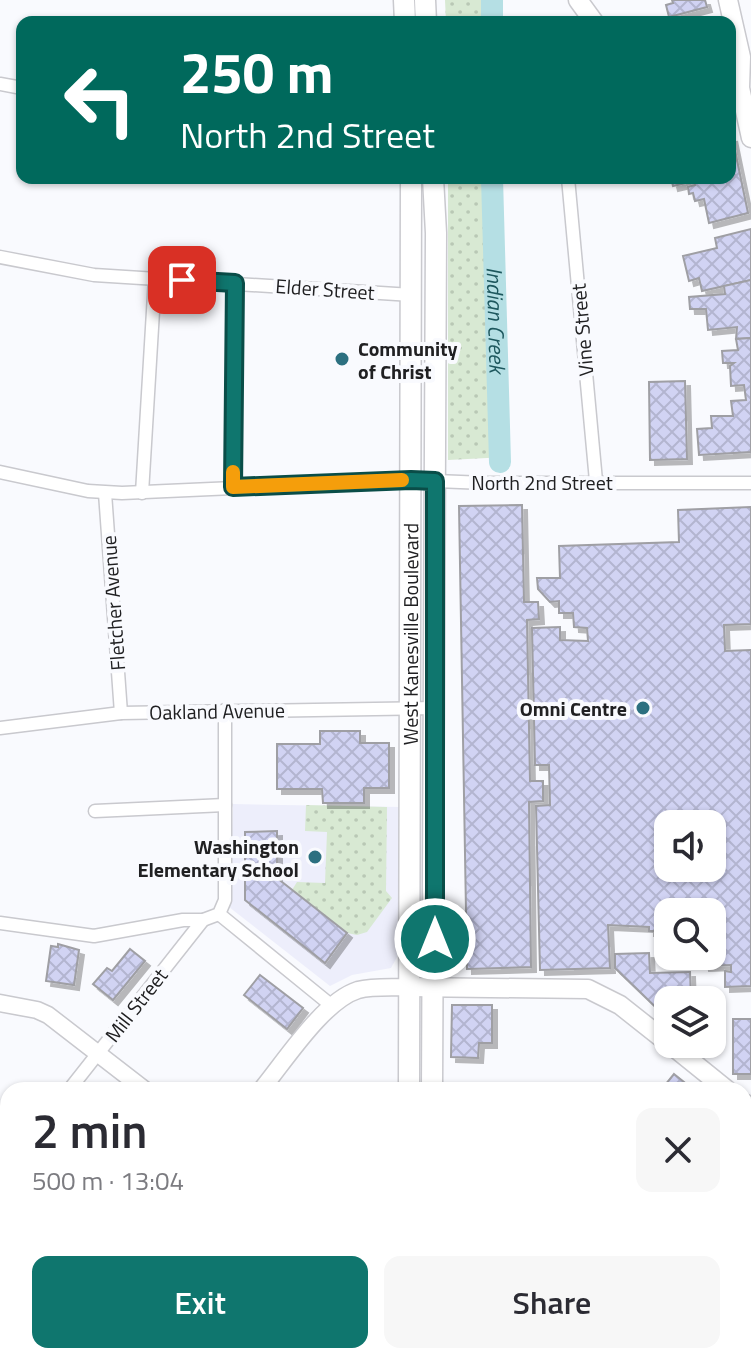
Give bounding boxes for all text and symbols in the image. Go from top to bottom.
text: 250 m [180,30,333,115]
icon: left [48,48,152,152]
text: North 2nd Street [180,107,435,162]
pin [148,246,216,314]
icon: arrive [160,258,204,302]
water label: Indian Creek [478,266,515,376]
street label: Elder Street [274,270,376,308]
street label: Vine Street [563,282,601,378]
place label: Community of Christ [358,333,457,387]
marker: Community of Christ [333,350,351,368]
street label: North 2nd Street [471,467,613,498]
street label: West Kanesville Boulevard [394,523,426,745]
street label: Fletcher Avenue [93,534,133,672]
place label: Omni Centre [520,693,627,724]
street label: Oakland Avenue [149,694,285,728]
marker: Omni Centre [634,699,652,717]
map controls [654,810,726,1058]
button: sound [654,810,726,882]
place label: Washington Elementary School [137,831,299,885]
marker: Washington Elementary School [306,848,324,866]
position arrow [393,897,477,981]
button: search [654,898,726,970]
street label: Mill Street [97,961,175,1049]
button: layers [654,986,726,1058]
text: 2 min [32,1094,147,1167]
button: close [636,1108,720,1192]
text: 500 m · 13:04 [32,1161,184,1200]
button: Exit [32,1256,368,1348]
button: Share [384,1256,720,1348]

